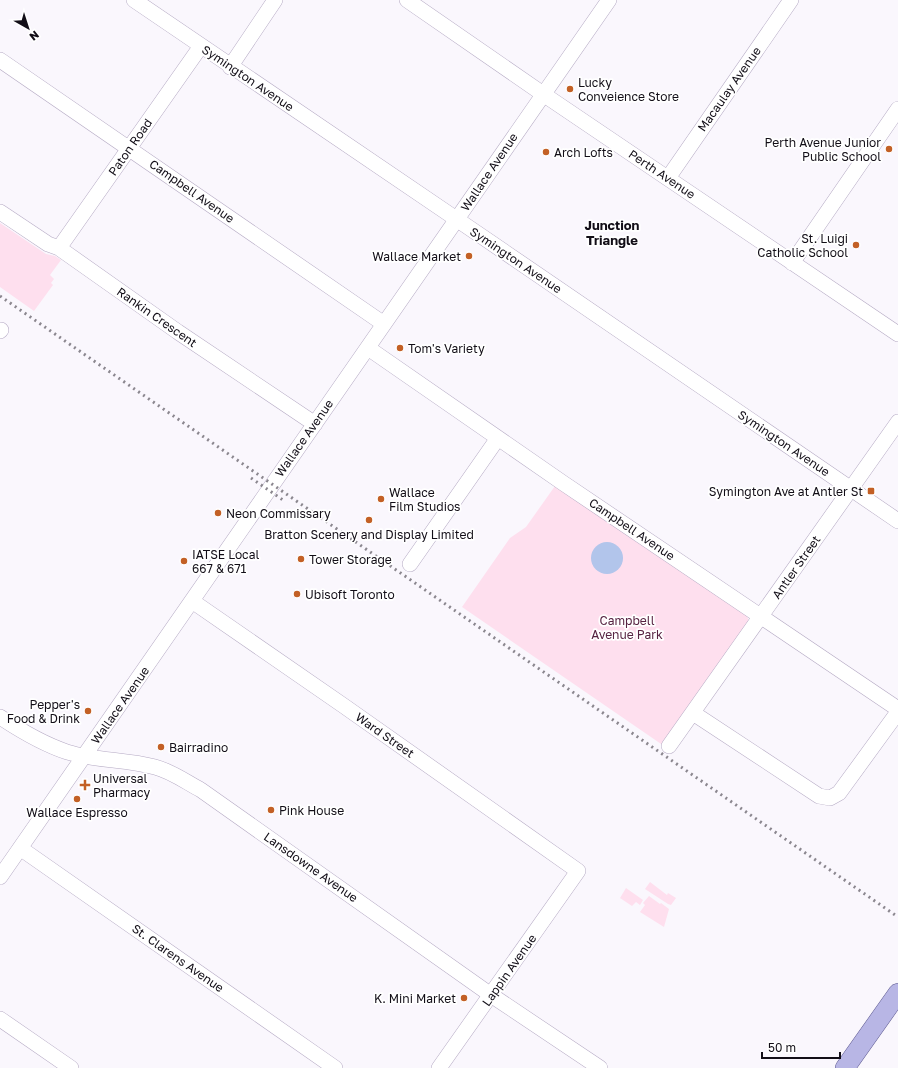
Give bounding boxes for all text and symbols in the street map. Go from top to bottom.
north arrow [8,8,48,48]
text: N [27,28,42,44]
street label: Symington Avenue [199,42,297,114]
street label: Macaulay Avenue [694,44,764,134]
place label: Lucky Conveience Store [578,75,679,104]
marker: Lucky Conveience Store [565,84,575,94]
street label: Paton Road [105,116,155,178]
street label: Wallace Avenue [457,130,521,214]
place label: Perth Avenue Junior Public School [764,135,881,164]
marker: Perth Avenue Junior Public School [884,144,894,154]
place label: Arch Lofts [554,145,613,160]
street label: Perth Avenue [626,146,698,202]
marker: Arch Lofts [541,147,551,157]
street label: Campbell Avenue [147,156,237,226]
district label: Junction Triangle [585,217,640,248]
street label: Symington Avenue [467,224,565,296]
place label: St. Luigi Catholic School [757,231,848,260]
marker: St. Luigi Catholic School [851,240,861,250]
place label: Wallace Market [372,249,461,264]
marker: Wallace Market [464,251,474,261]
street label: Rankin Crescent [114,284,200,350]
place label: Tom's Variety [408,341,485,356]
marker: Tom's Variety [395,343,405,353]
street label: Wallace Avenue [272,396,336,480]
street label: Symington Avenue [735,407,833,479]
place label: Symington Ave at Antler St [709,484,863,499]
place label: Wallace Film Studios [389,485,460,514]
marker: Symington Ave at Antler St [866,486,876,496]
marker: Wallace Film Studios [376,494,386,504]
street label: Campbell Avenue [586,495,678,563]
place label: Neon Commissary [226,506,331,521]
marker: Neon Commissary [213,508,223,518]
marker: Bratton Scenery and Display Limited [364,515,374,525]
place label: Bratton Scenery and Display Limited [264,527,474,542]
street label: Antler Street [769,532,823,602]
place label: IATSE Local 667 & 671 [192,547,259,576]
place label: Tower Storage [309,552,392,567]
marker: Tower Storage [296,554,306,564]
marker: IATSE Local 667 & 671 [179,556,189,566]
place label: Ubisoft Toronto [305,587,395,602]
marker: Ubisoft Toronto [292,589,302,599]
park label: Campbell Avenue Park [591,613,663,642]
street label: Wallace Avenue [88,663,152,747]
place label: Pepper's Food & Drink [7,697,80,726]
marker: Pepper's Food & Drink [83,706,93,716]
street label: Ward Street [353,709,417,761]
place label: Bairradino [169,740,228,755]
marker: Bairradino [156,742,166,752]
place label: Universal Pharmacy [93,771,150,800]
marker: Universal Pharmacy [80,780,90,790]
marker: Wallace Espresso [72,794,82,804]
place label: Pink House [279,803,344,818]
place label: Wallace Espresso [26,805,128,820]
marker: Pink House [266,805,276,815]
street label: Lansdowne Avenue [261,829,361,905]
street label: St. Clarens Avenue [129,921,227,995]
street label: Lappin Avenue [479,931,539,1009]
place label: K. Mini Market [374,991,456,1006]
marker: K. Mini Market [459,993,469,1003]
scale bar [762,1034,840,1060]
text: 50 m [768,1040,796,1055]

